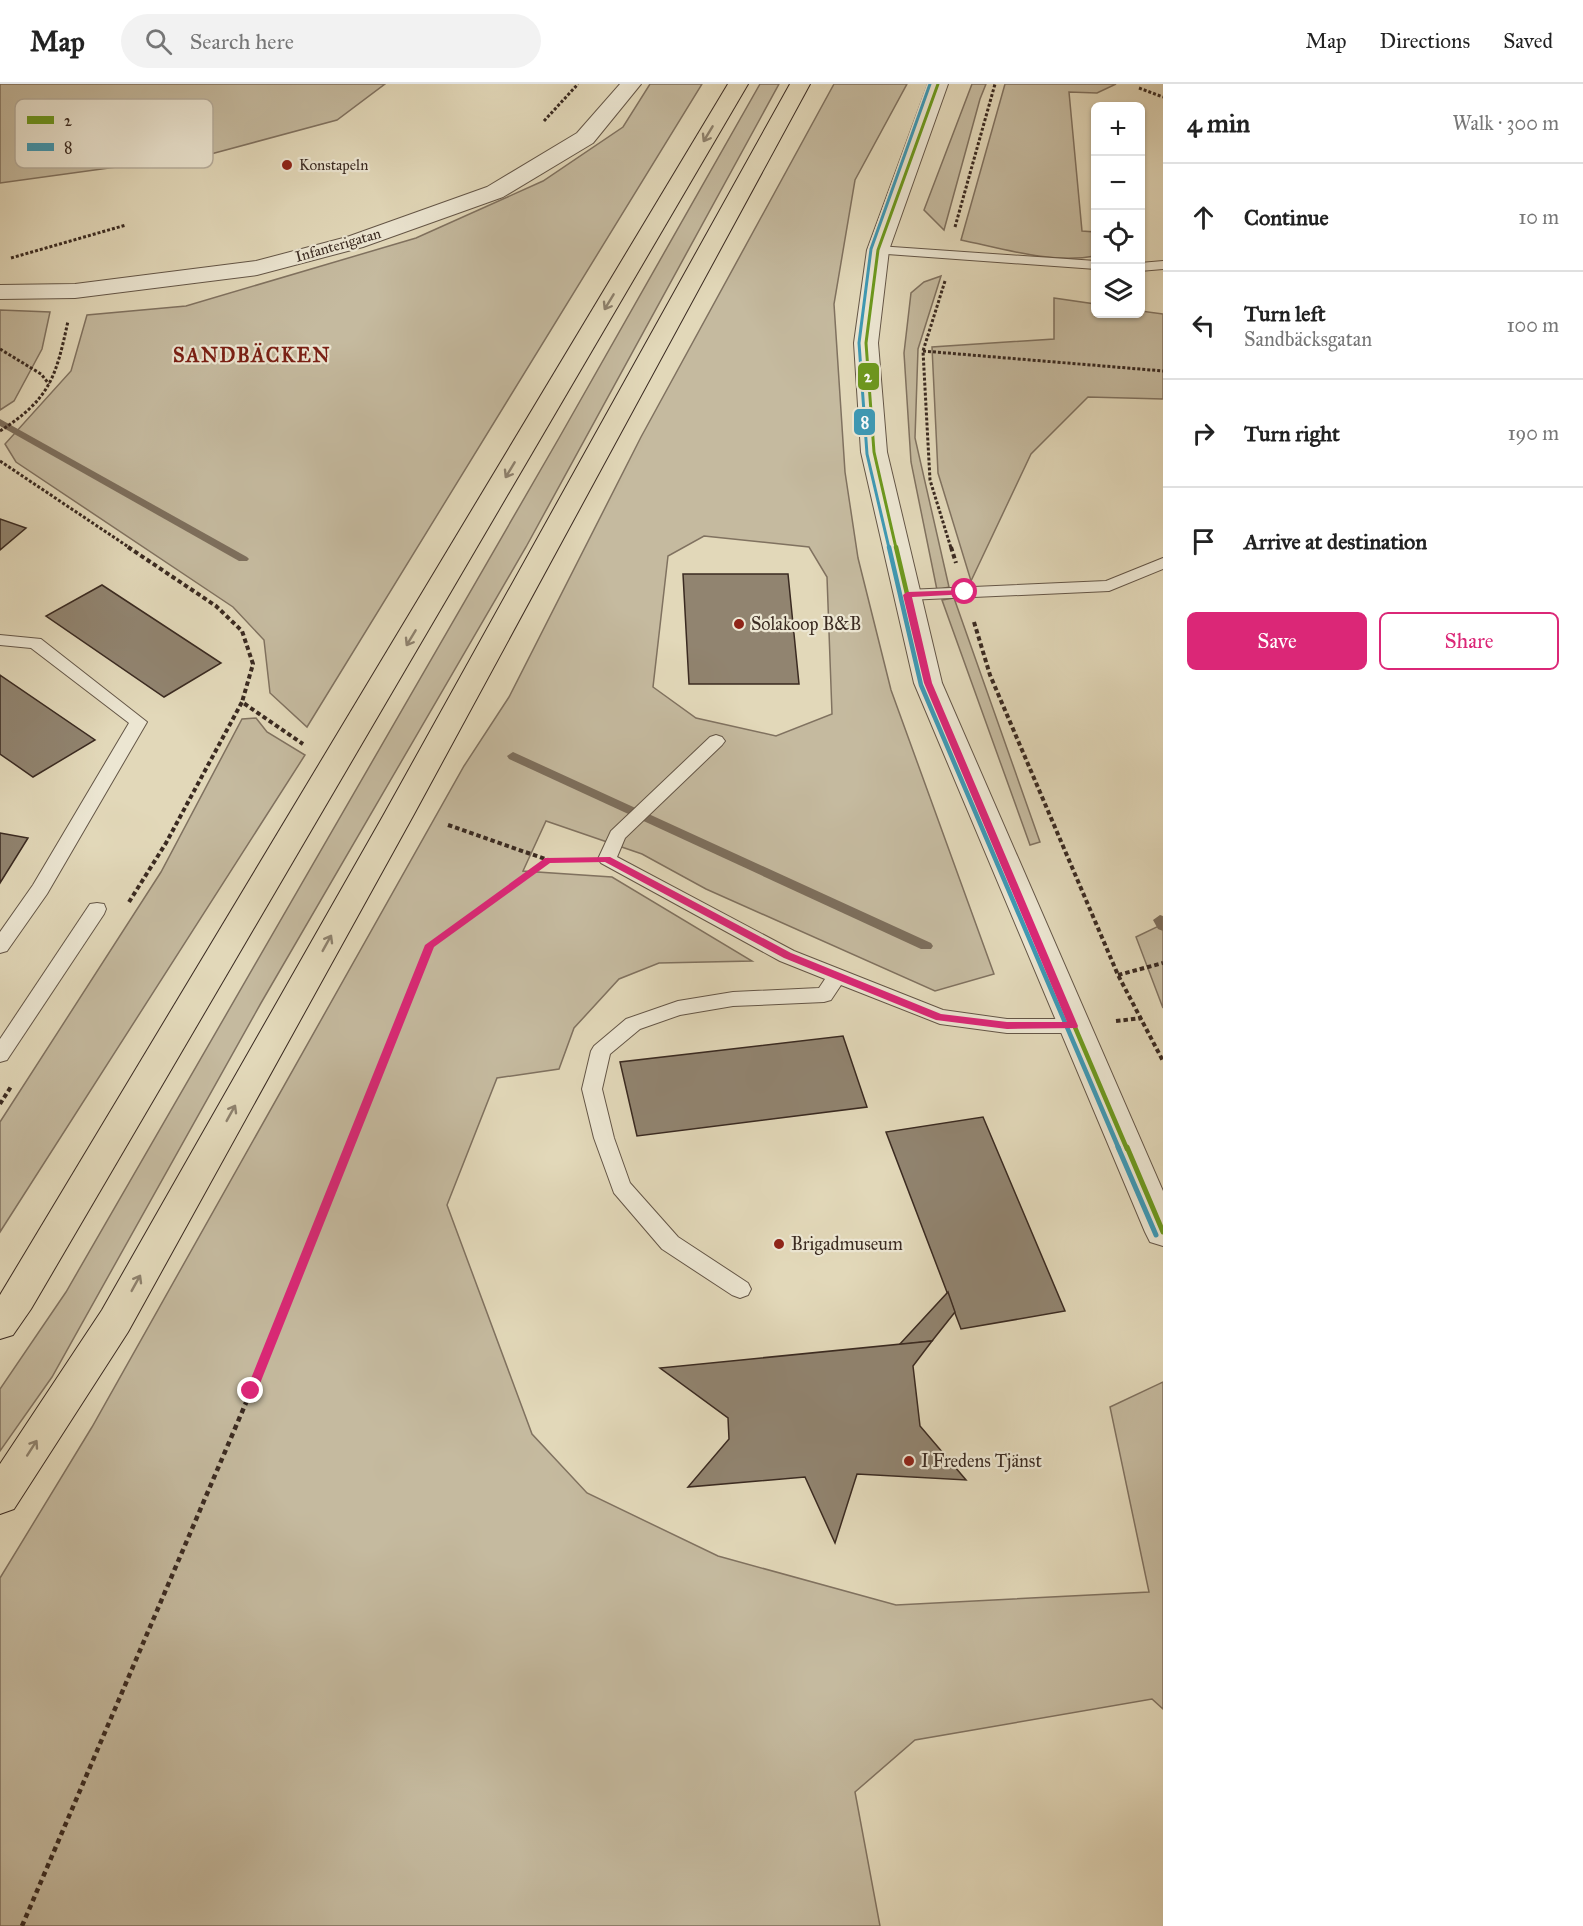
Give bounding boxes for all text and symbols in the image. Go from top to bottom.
search box [121,14,541,68]
text: Map [30,24,85,59]
icon: search [142,25,175,58]
text: Search here [190,28,294,55]
text: Map [1306,28,1347,54]
text: Directions [1380,28,1470,54]
text: Saved [1503,28,1553,54]
legend [15,99,213,168]
map controls [1091,102,1145,318]
button: + [1091,102,1145,156]
text: 4 min [1187,107,1250,139]
text: 2 [64,111,72,130]
text: Walk · 300 m [1452,111,1559,135]
one-way arrow [702,125,714,142]
text: 8 [64,138,73,157]
place label: Konstapeln [299,156,368,174]
button: − [1091,156,1145,210]
marker: Konstapeln [280,158,294,172]
icon: ahead [1187,201,1220,234]
text: Continue [1244,204,1329,231]
text: 10 m [1518,205,1559,229]
button: locate [1091,210,1145,264]
street label: Infanterigatan [293,224,383,266]
button: layers [1091,264,1145,318]
one-way arrow [603,293,615,310]
text: Turn left [1244,300,1326,327]
icon: left [1187,309,1220,342]
text: 100 m [1507,313,1559,337]
text: Sandbäcksgatan [1244,327,1372,351]
district label: SANDBÄCKEN [173,342,331,367]
line badge: 2 [857,362,880,391]
text: 2 [864,367,873,386]
line badge: 8 [853,408,876,436]
text: 8 [861,413,869,432]
icon: right [1187,417,1220,450]
text: Turn right [1244,420,1340,447]
text: 190 m [1508,421,1559,445]
one-way arrow [504,461,516,478]
icon: arrive [1187,525,1220,558]
text: Arrive at destination [1244,528,1427,555]
route start [951,578,977,604]
button: Save [1187,612,1367,670]
button: Share [1379,612,1559,670]
place label: Solakoop B&B [751,613,861,635]
marker: Solakoop B&B [732,617,746,631]
one-way arrow [405,629,417,646]
one-way arrow [321,935,333,952]
one-way arrow [225,1105,237,1122]
place label: Brigadmuseum [791,1233,903,1256]
marker: Brigadmuseum [772,1237,786,1251]
one-way arrow [130,1275,142,1292]
route end [237,1377,263,1403]
one-way arrow [26,1440,38,1457]
place label: I Fredens Tjänst [921,1450,1042,1472]
marker: I Fredens Tjänst [902,1454,916,1468]

